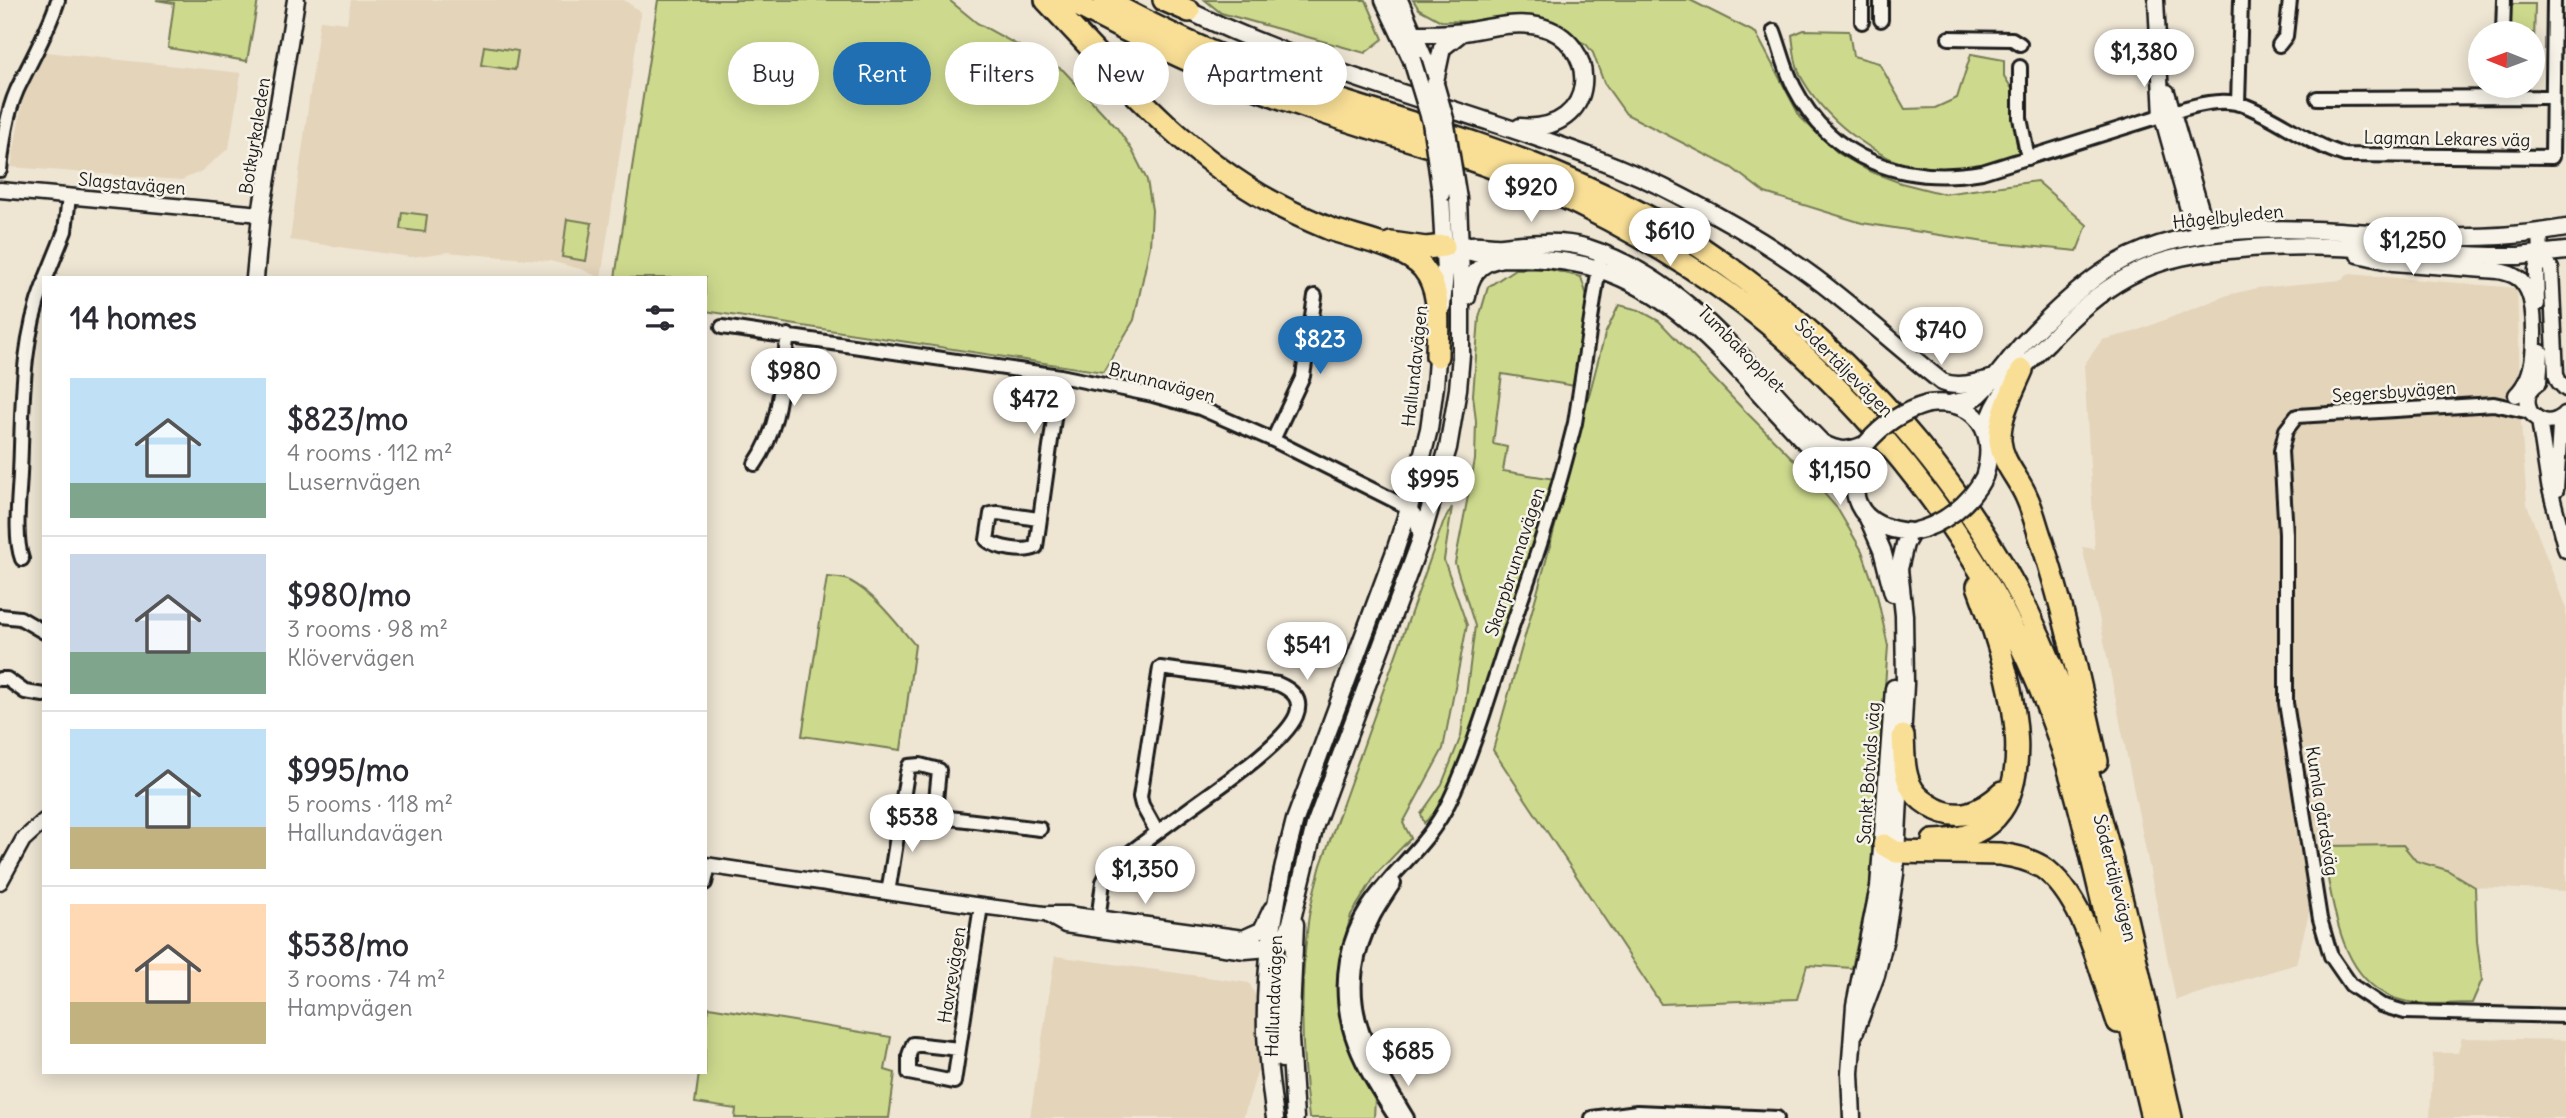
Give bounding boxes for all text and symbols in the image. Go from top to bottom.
north arrow [2468,21,2544,98]
map controls [2468,21,2545,98]
pin: $1,380 [2087,29,2201,89]
text: $1,380 [2110,37,2178,66]
chip: Buy [728,42,819,105]
chip: Rent [833,42,931,105]
chip: Filters [945,42,1059,105]
chip: New [1073,42,1169,105]
chip: Apartment [1183,42,1347,105]
street label: Botkyrkaleden [234,76,275,196]
street label: Lagman Lekares väg [2363,126,2531,151]
pin: $920 [1490,164,1572,224]
street label: Slagstavägen [77,167,187,200]
text: $920 [1504,172,1558,201]
street label: Hågelbyleden [2171,199,2285,234]
pin: $610 [1629,208,1711,268]
text: $610 [1645,216,1695,245]
pin: $1,250 [2356,218,2470,277]
text: $1,250 [2379,225,2447,254]
text: 14 homes [70,299,197,337]
icon: filters [641,299,679,337]
street label: Tumbakopplet [1693,300,1790,397]
street label: Hallundavägen [1397,304,1432,428]
pin: $740 [1900,308,1982,367]
street label: Södertäljevägen [1790,313,1899,422]
text: $740 [1915,315,1967,344]
pin: $823 [1279,316,1361,376]
text: $823 [1294,324,1346,353]
pin: $980 [753,348,835,408]
text: $980 [767,356,821,385]
street label: Brunnavägen [1106,357,1218,408]
pin: $472 [993,376,1075,436]
street label: Segersbyvägen [2331,376,2457,407]
text: $472 [1009,384,1059,413]
text: $823/mo [287,400,408,438]
icon: home [126,406,210,490]
text: 4 rooms · 112 m² [287,438,453,467]
pin: $1,150 [1783,448,1897,507]
text: $1,150 [1809,455,1871,484]
pin: $995 [1392,456,1474,516]
text: $995 [1407,464,1459,493]
text: Lusernvägen [287,467,421,496]
street label: Skarpbrunnavägen [1480,485,1549,639]
text: $980/mo [287,576,411,614]
icon: home [126,582,210,666]
text: 3 rooms · 98 m² [287,614,448,643]
pin: $541 [1266,622,1348,682]
text: $541 [1283,630,1331,659]
text: Klövervägen [287,643,415,672]
street label: Sankt Botvids väg [1852,701,1885,845]
street label: Kumla gårdsväg [2301,744,2344,877]
text: $995/mo [287,751,409,789]
icon: home [126,757,210,841]
text: 5 rooms · 118 m² [287,789,453,818]
pin: $538 [871,794,953,854]
text: $538 [886,802,938,831]
street label: Södertäljevägen [2089,812,2142,944]
text: Hallundavägen [287,818,443,847]
pin: $1,350 [1088,846,1202,906]
text: $1,350 [1111,854,1179,883]
street label: Havrevägen [933,925,970,1025]
text: $538/mo [287,926,409,964]
icon: home [126,932,210,1016]
street label: Hallundavägen [1260,935,1287,1057]
text: 3 rooms · 74 m² [287,964,446,993]
text: Hampvägen [287,993,413,1022]
pin: $685 [1367,1028,1449,1088]
text: $685 [1382,1036,1434,1065]

